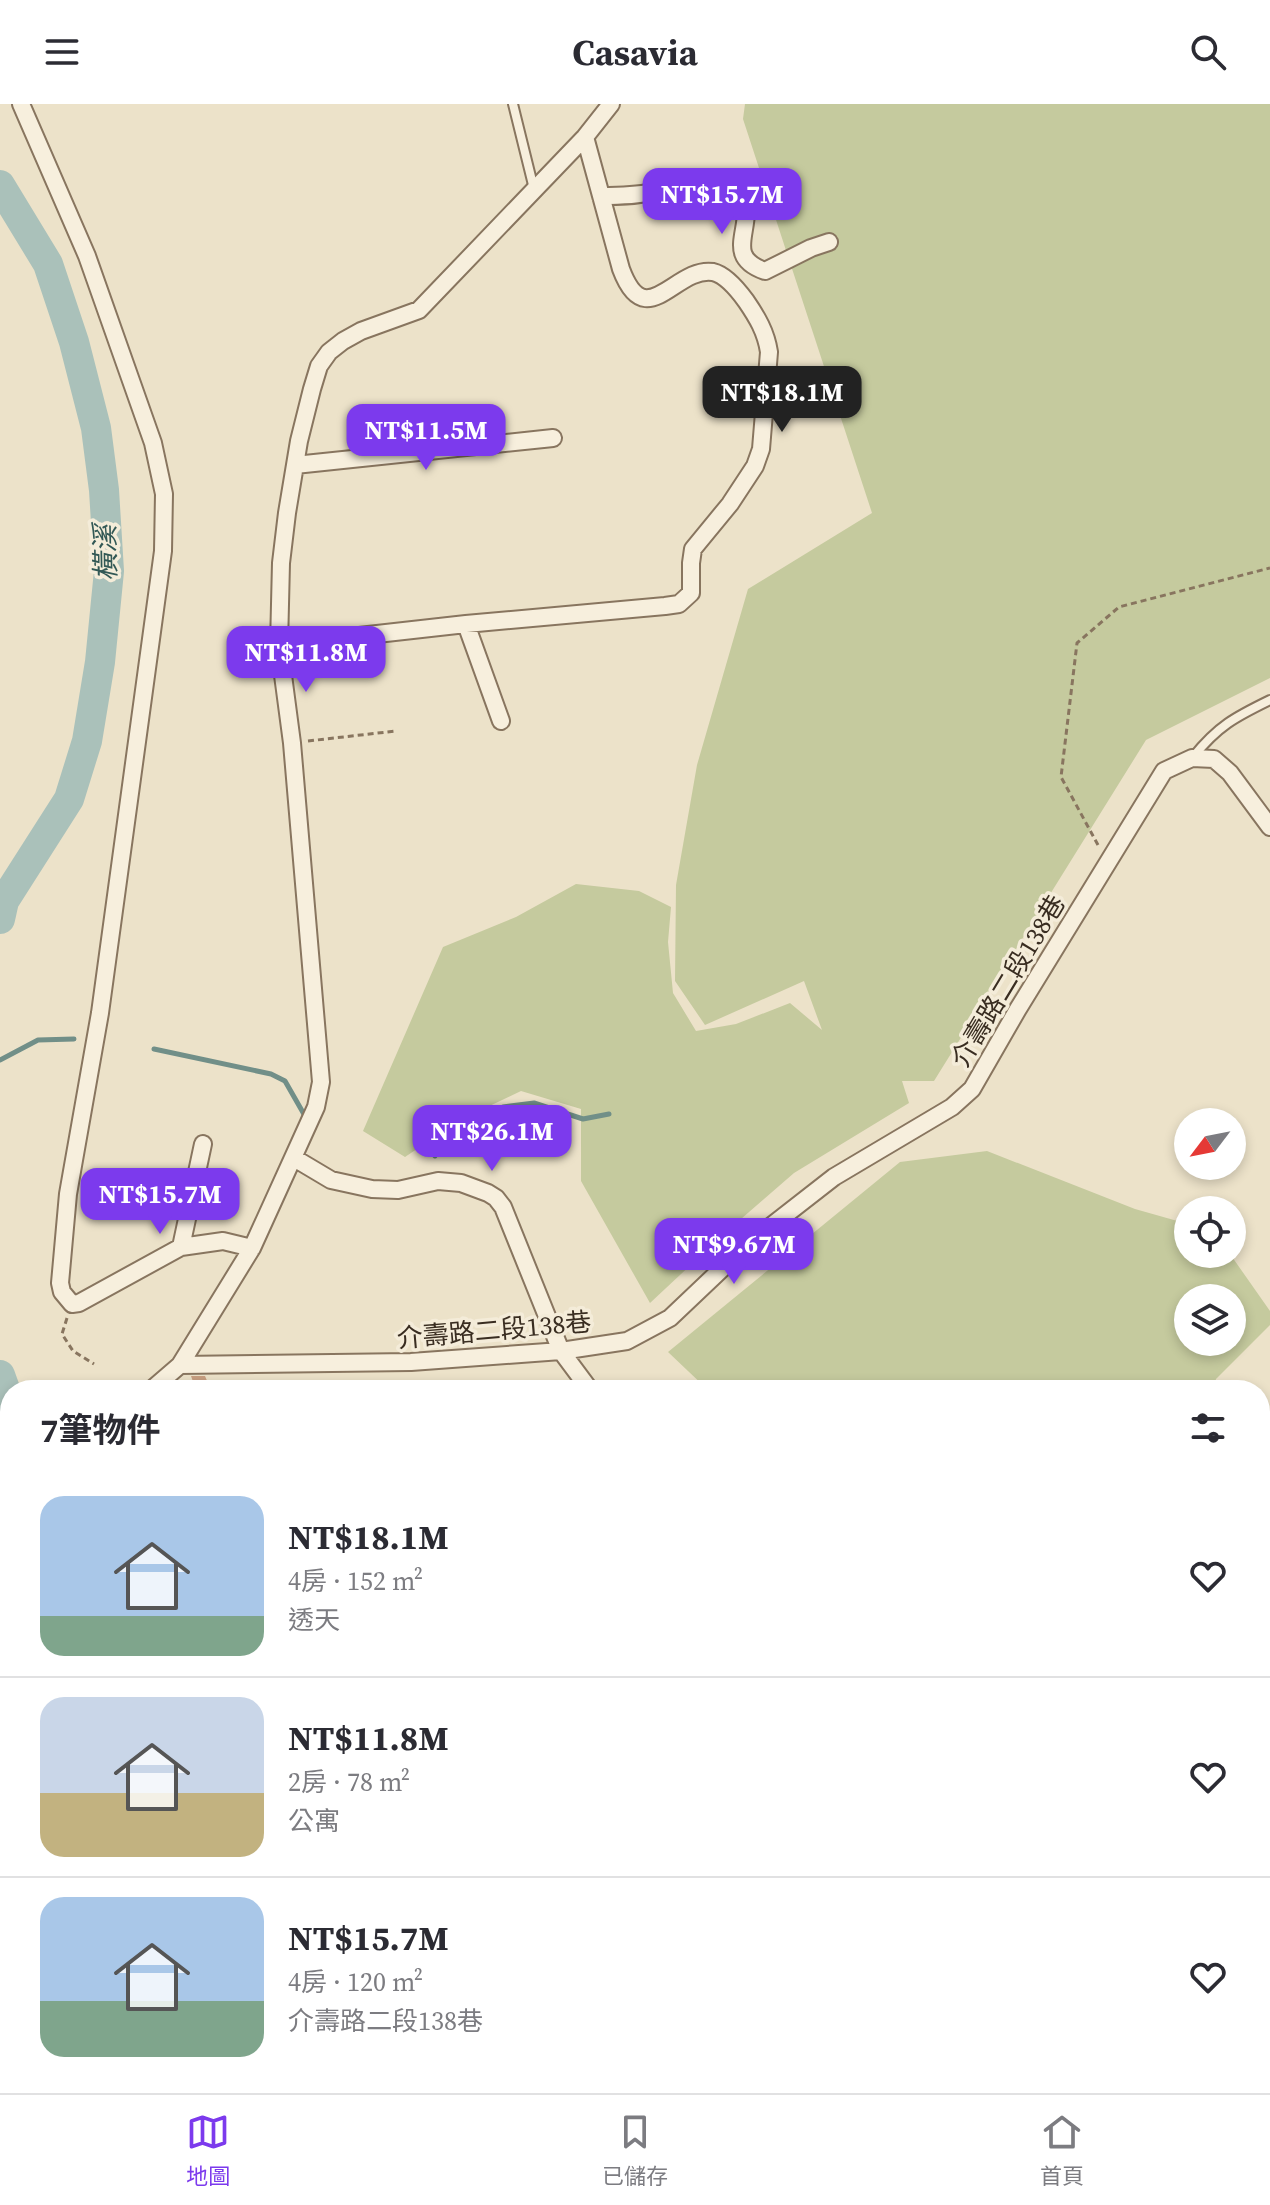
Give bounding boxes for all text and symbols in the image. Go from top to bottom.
text: Casavia [572,28,698,77]
icon: menu [40,30,84,74]
icon: search [1186,30,1230,74]
pin: NT$15.7M [639,168,805,236]
text: NT$15.7M [661,176,783,212]
pin: NT$18.1M [699,366,865,434]
text: NT$18.1M [721,374,843,410]
pin: NT$11.5M [343,404,509,472]
text: NT$11.5M [365,412,487,448]
water label: 橫溪 [85,521,124,581]
pin: NT$11.8M [223,626,389,694]
text: NT$11.8M [245,634,367,670]
street label: 介壽路二段138巷 [942,888,1074,1074]
pin: NT$26.1M [409,1105,575,1173]
north arrow [1174,1108,1246,1180]
map controls [1174,1108,1246,1356]
text: NT$26.1M [431,1113,553,1149]
pin: NT$15.7M [77,1168,243,1236]
text: NT$15.7M [99,1176,221,1212]
button: locate [1174,1196,1246,1268]
pin: NT$9.67M [651,1218,817,1286]
text: NT$9.67M [673,1226,795,1262]
button: layers [1174,1284,1246,1356]
street label: 介壽路二段138巷 [395,1304,593,1356]
icon: filters [1186,1406,1230,1450]
text: 7筆物件 [40,1407,160,1453]
text: NT$18.1M [288,1514,449,1560]
icon: home [104,1528,200,1624]
icon: heart [1186,1554,1230,1598]
text: 4房 · 152 m² [288,1563,423,1599]
text: 透天 [288,1602,340,1638]
text: NT$11.8M [288,1715,449,1761]
icon: home [104,1729,200,1825]
icon: heart [1186,1755,1230,1799]
text: 2房 · 78 m² [288,1764,410,1800]
text: 公寓 [288,1803,340,1839]
text: NT$15.7M [288,1915,449,1961]
icon: home [104,1929,200,2025]
icon: heart [1186,1955,1230,1999]
text: 4房 · 120 m² [288,1964,423,2000]
text: 介壽路二段138巷 [288,2003,483,2039]
tab: 地圖 [186,2110,230,2191]
tab: 已儲存 [602,2110,668,2191]
tab: 首頁 [1040,2110,1084,2191]

